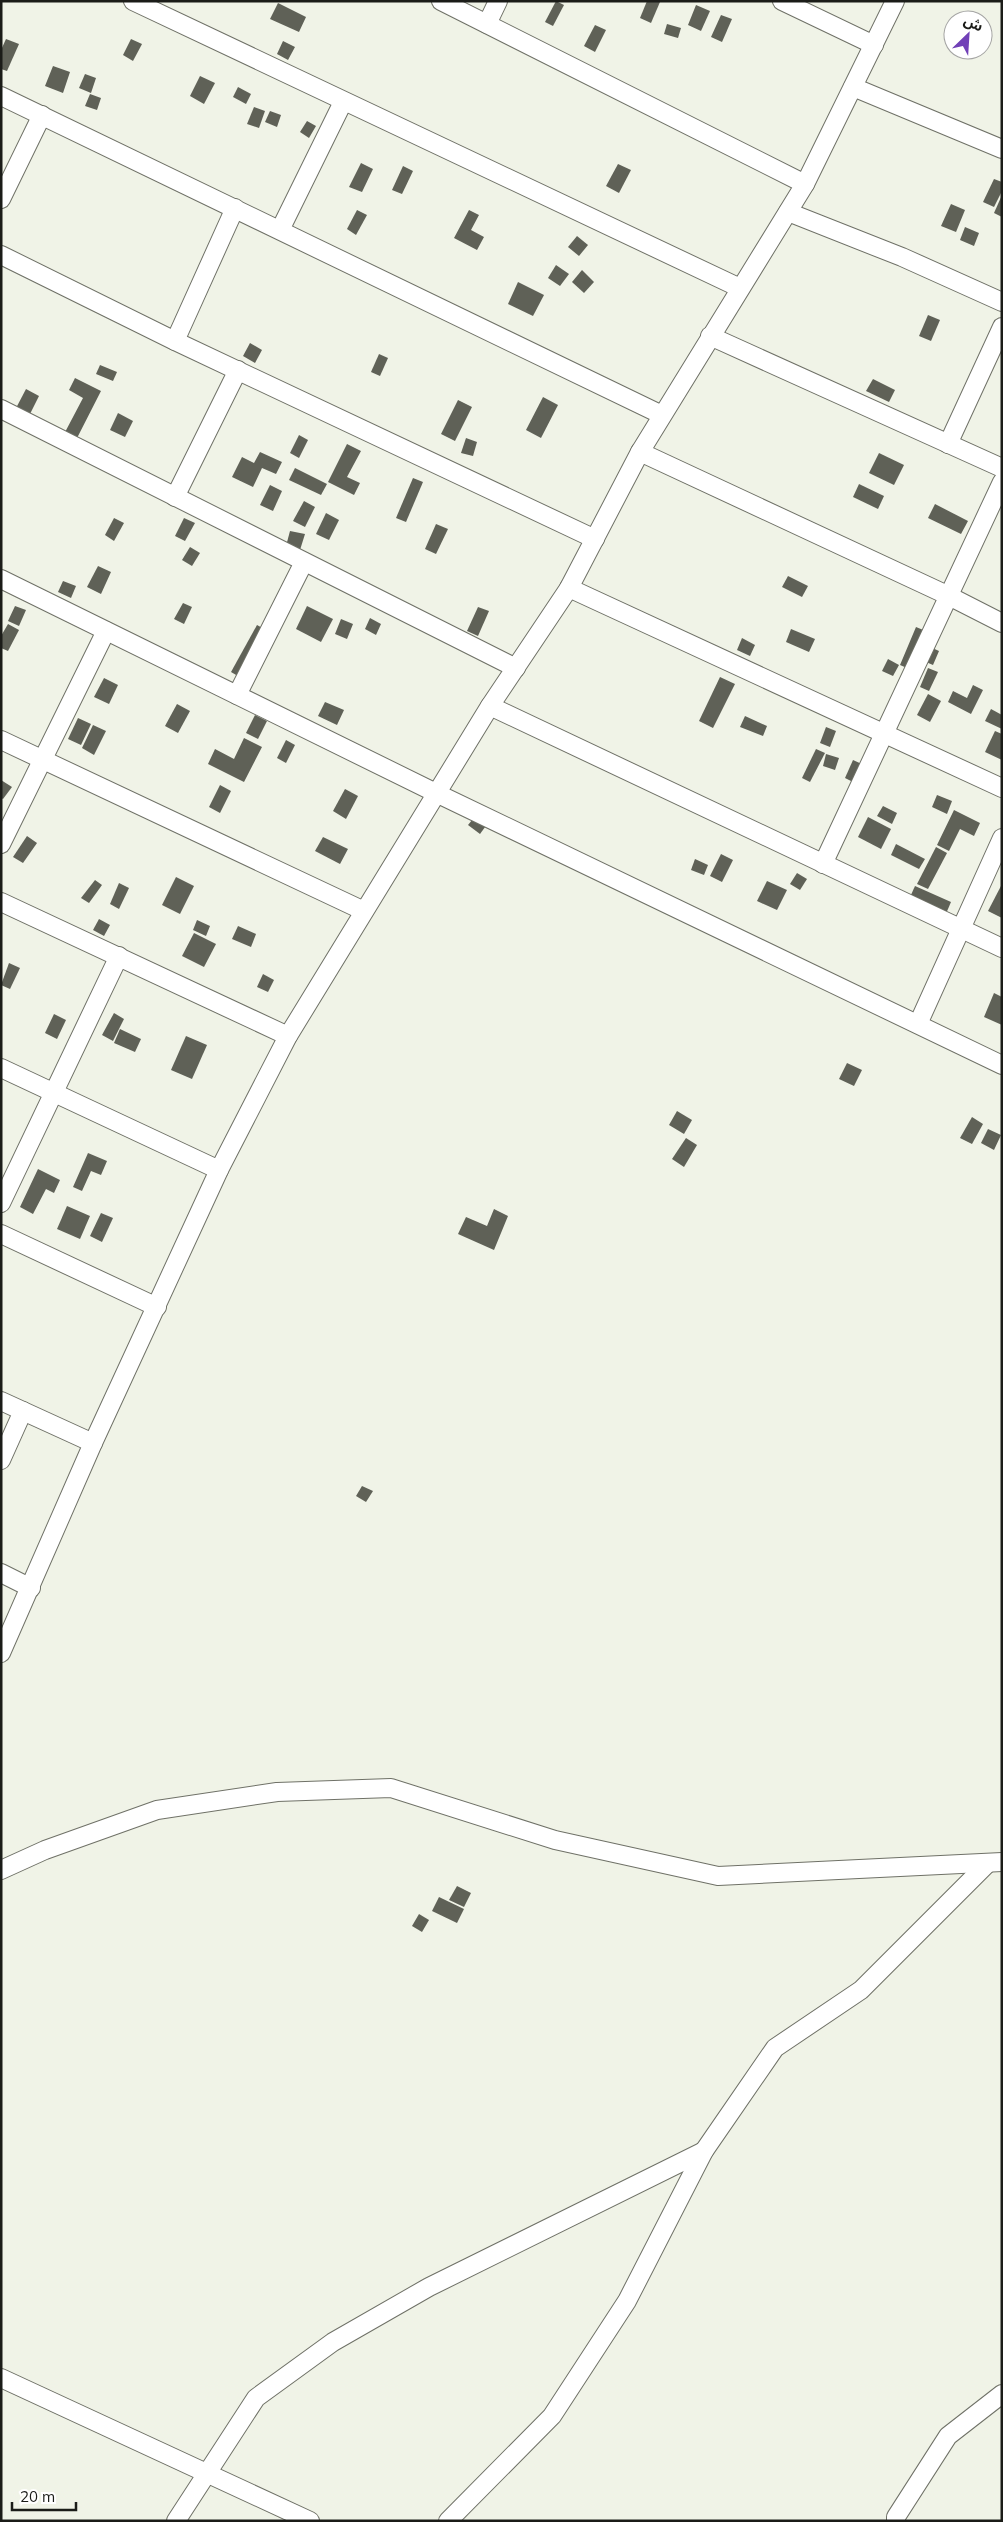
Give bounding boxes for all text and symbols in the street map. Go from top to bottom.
north arrow [943,10,993,60]
text: ش [961,11,986,35]
scale bar [12,2480,76,2512]
text: 20 m [20,2487,55,2506]

